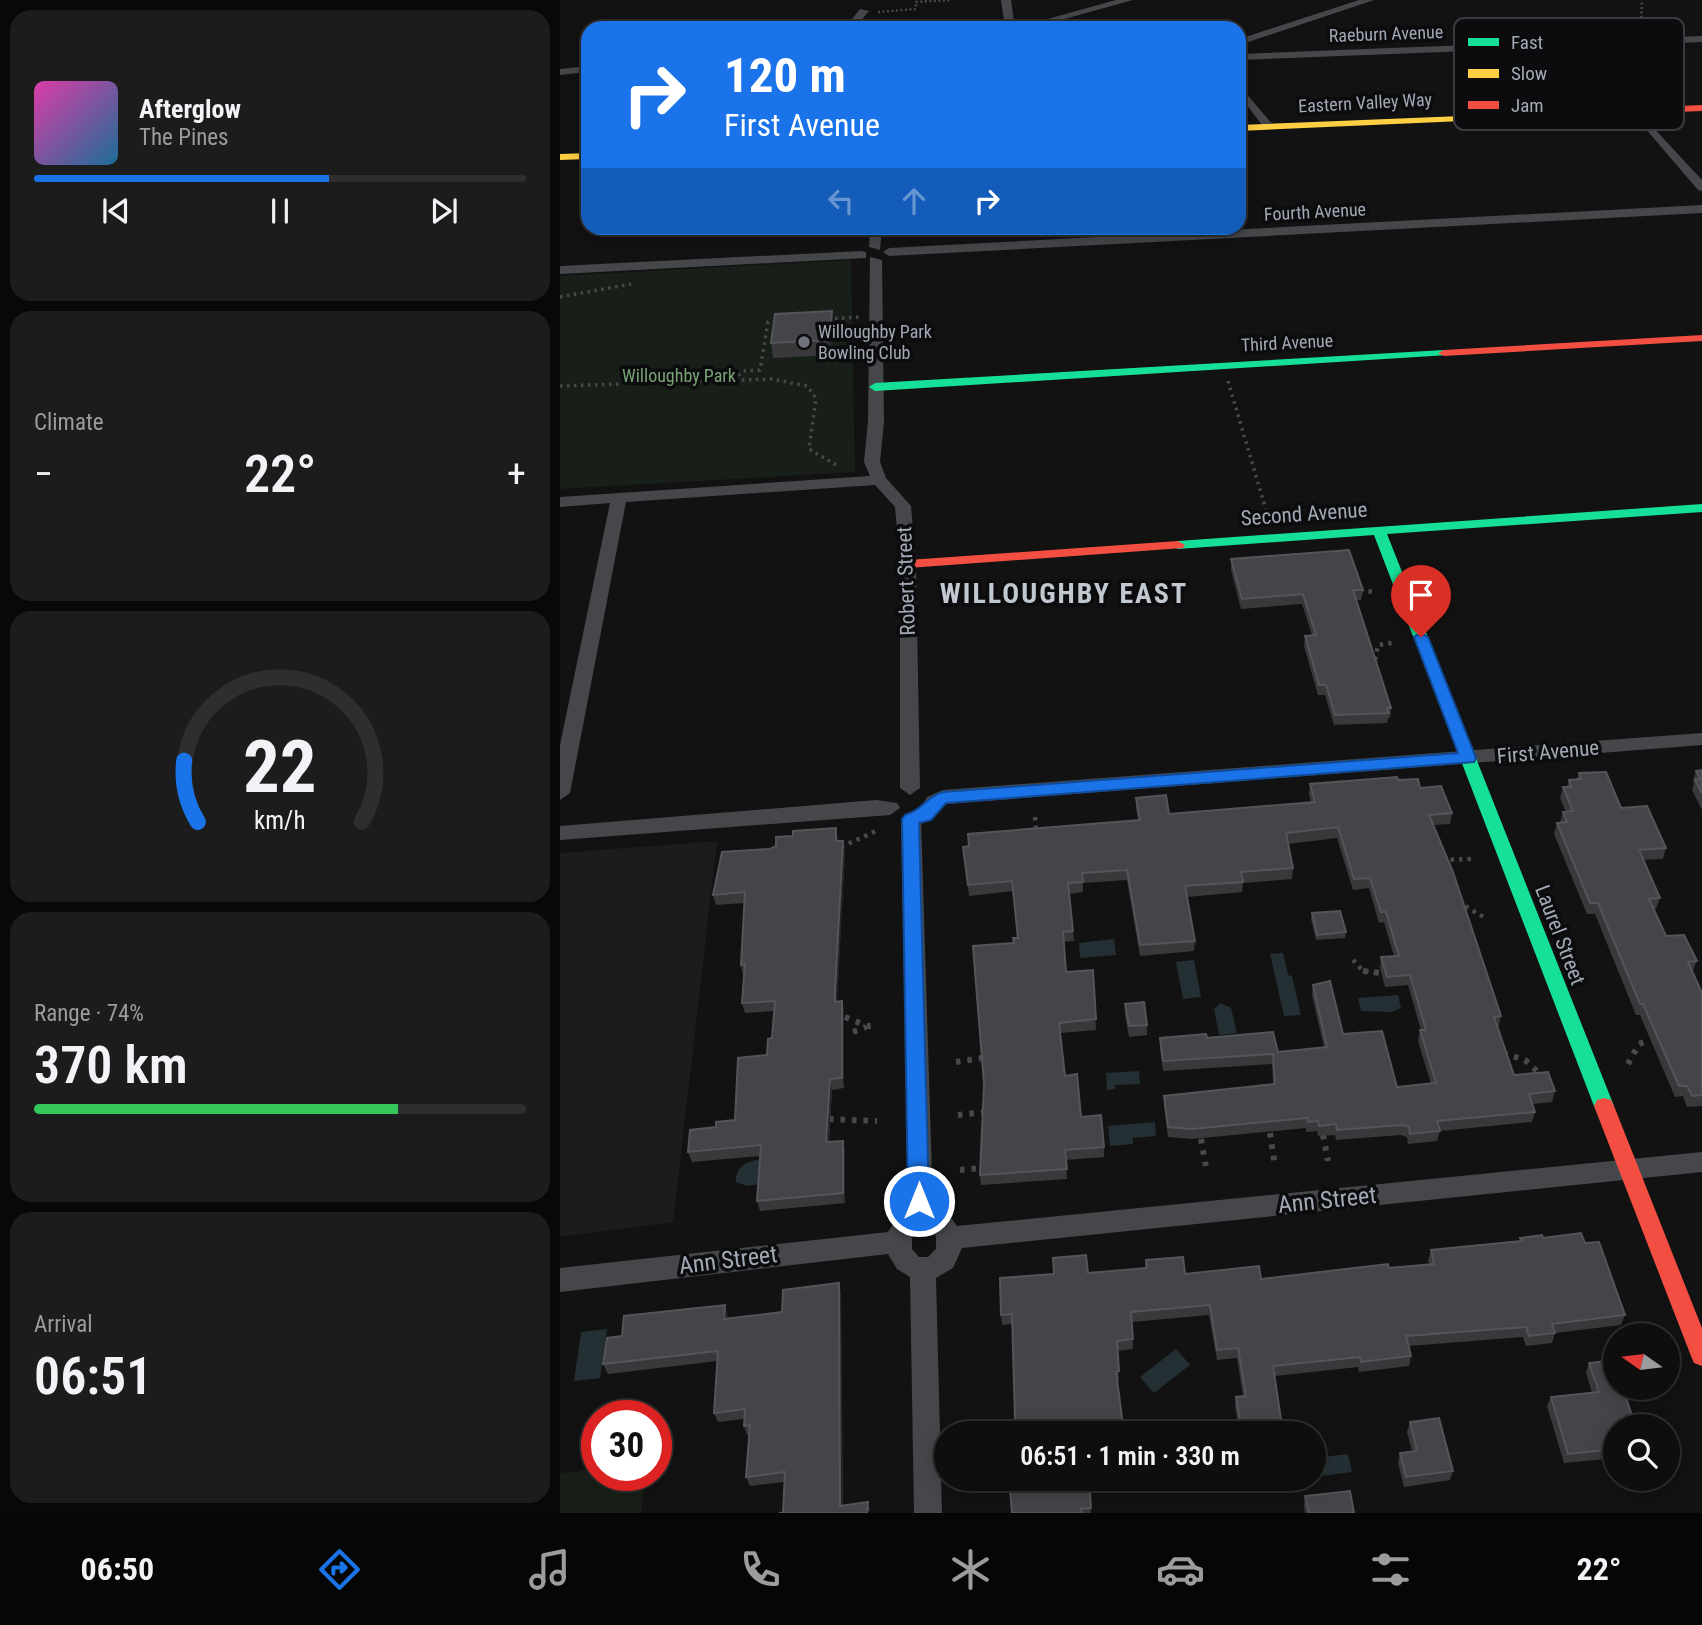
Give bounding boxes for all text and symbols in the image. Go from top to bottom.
legend [1454,18,1684,130]
street label: Raeburn Avenue [1328,21,1443,46]
text: Fast [1511,31,1543,54]
text: 120 m [724,47,846,104]
icon: right [609,49,700,140]
text: Slow [1511,62,1547,85]
street label: Eastern Valley Way [1298,88,1433,116]
text: Afterglow [139,94,241,124]
text: Jam [1511,94,1544,117]
text: First Avenue [724,106,880,144]
text: The Pines [139,124,229,151]
icon: left [822,182,860,220]
icon: ahead [895,182,933,220]
icon: right [968,182,1006,220]
icon: previous [97,192,135,230]
icon: pause [261,192,299,230]
icon: next [425,192,463,230]
street label: Fourth Avenue [1263,198,1367,225]
place label: Willoughby Park Bowling Club [818,321,932,363]
street label: Third Avenue [1240,330,1334,355]
marker: Willoughby Park Bowling Club [796,334,812,350]
park label: Willoughby Park [622,365,736,386]
text: Climate [34,409,104,436]
text: 22° [244,444,316,505]
text: − [34,452,53,496]
text: + [507,452,526,496]
street label: Second Avenue [1240,498,1368,530]
street label: Robert Street [892,526,920,636]
pin [1391,565,1451,637]
icon: arrive [1402,576,1440,614]
district label: WILLOUGHBY EAST [940,577,1188,610]
text: 22 [243,725,317,811]
street label: First Avenue [1496,736,1600,768]
text: km/h [254,806,306,835]
street label: Laurel Street [1530,882,1590,988]
text: Range · 74% [34,1000,144,1027]
text: 370 km [34,1035,188,1096]
position arrow [882,1164,956,1238]
street label: Ann Street [1276,1181,1378,1219]
street label: Ann Street [677,1240,779,1280]
text: Arrival [34,1311,93,1338]
north arrow [1603,1323,1680,1400]
map controls [1603,1323,1680,1491]
text: 06:51 [34,1346,152,1407]
speed limit sign: 30 [581,1400,672,1491]
button: search [1603,1414,1680,1491]
text: 06:51 · 1 min · 330 m [1020,1441,1240,1471]
icon: directions [315,1545,364,1594]
icon: music [525,1545,574,1594]
icon: phone [736,1545,785,1594]
icon: climate [946,1545,995,1594]
icon: car [1156,1545,1205,1594]
icon: filters [1366,1545,1415,1594]
text: 06:50 [81,1550,154,1588]
text: 22° [1577,1550,1621,1588]

